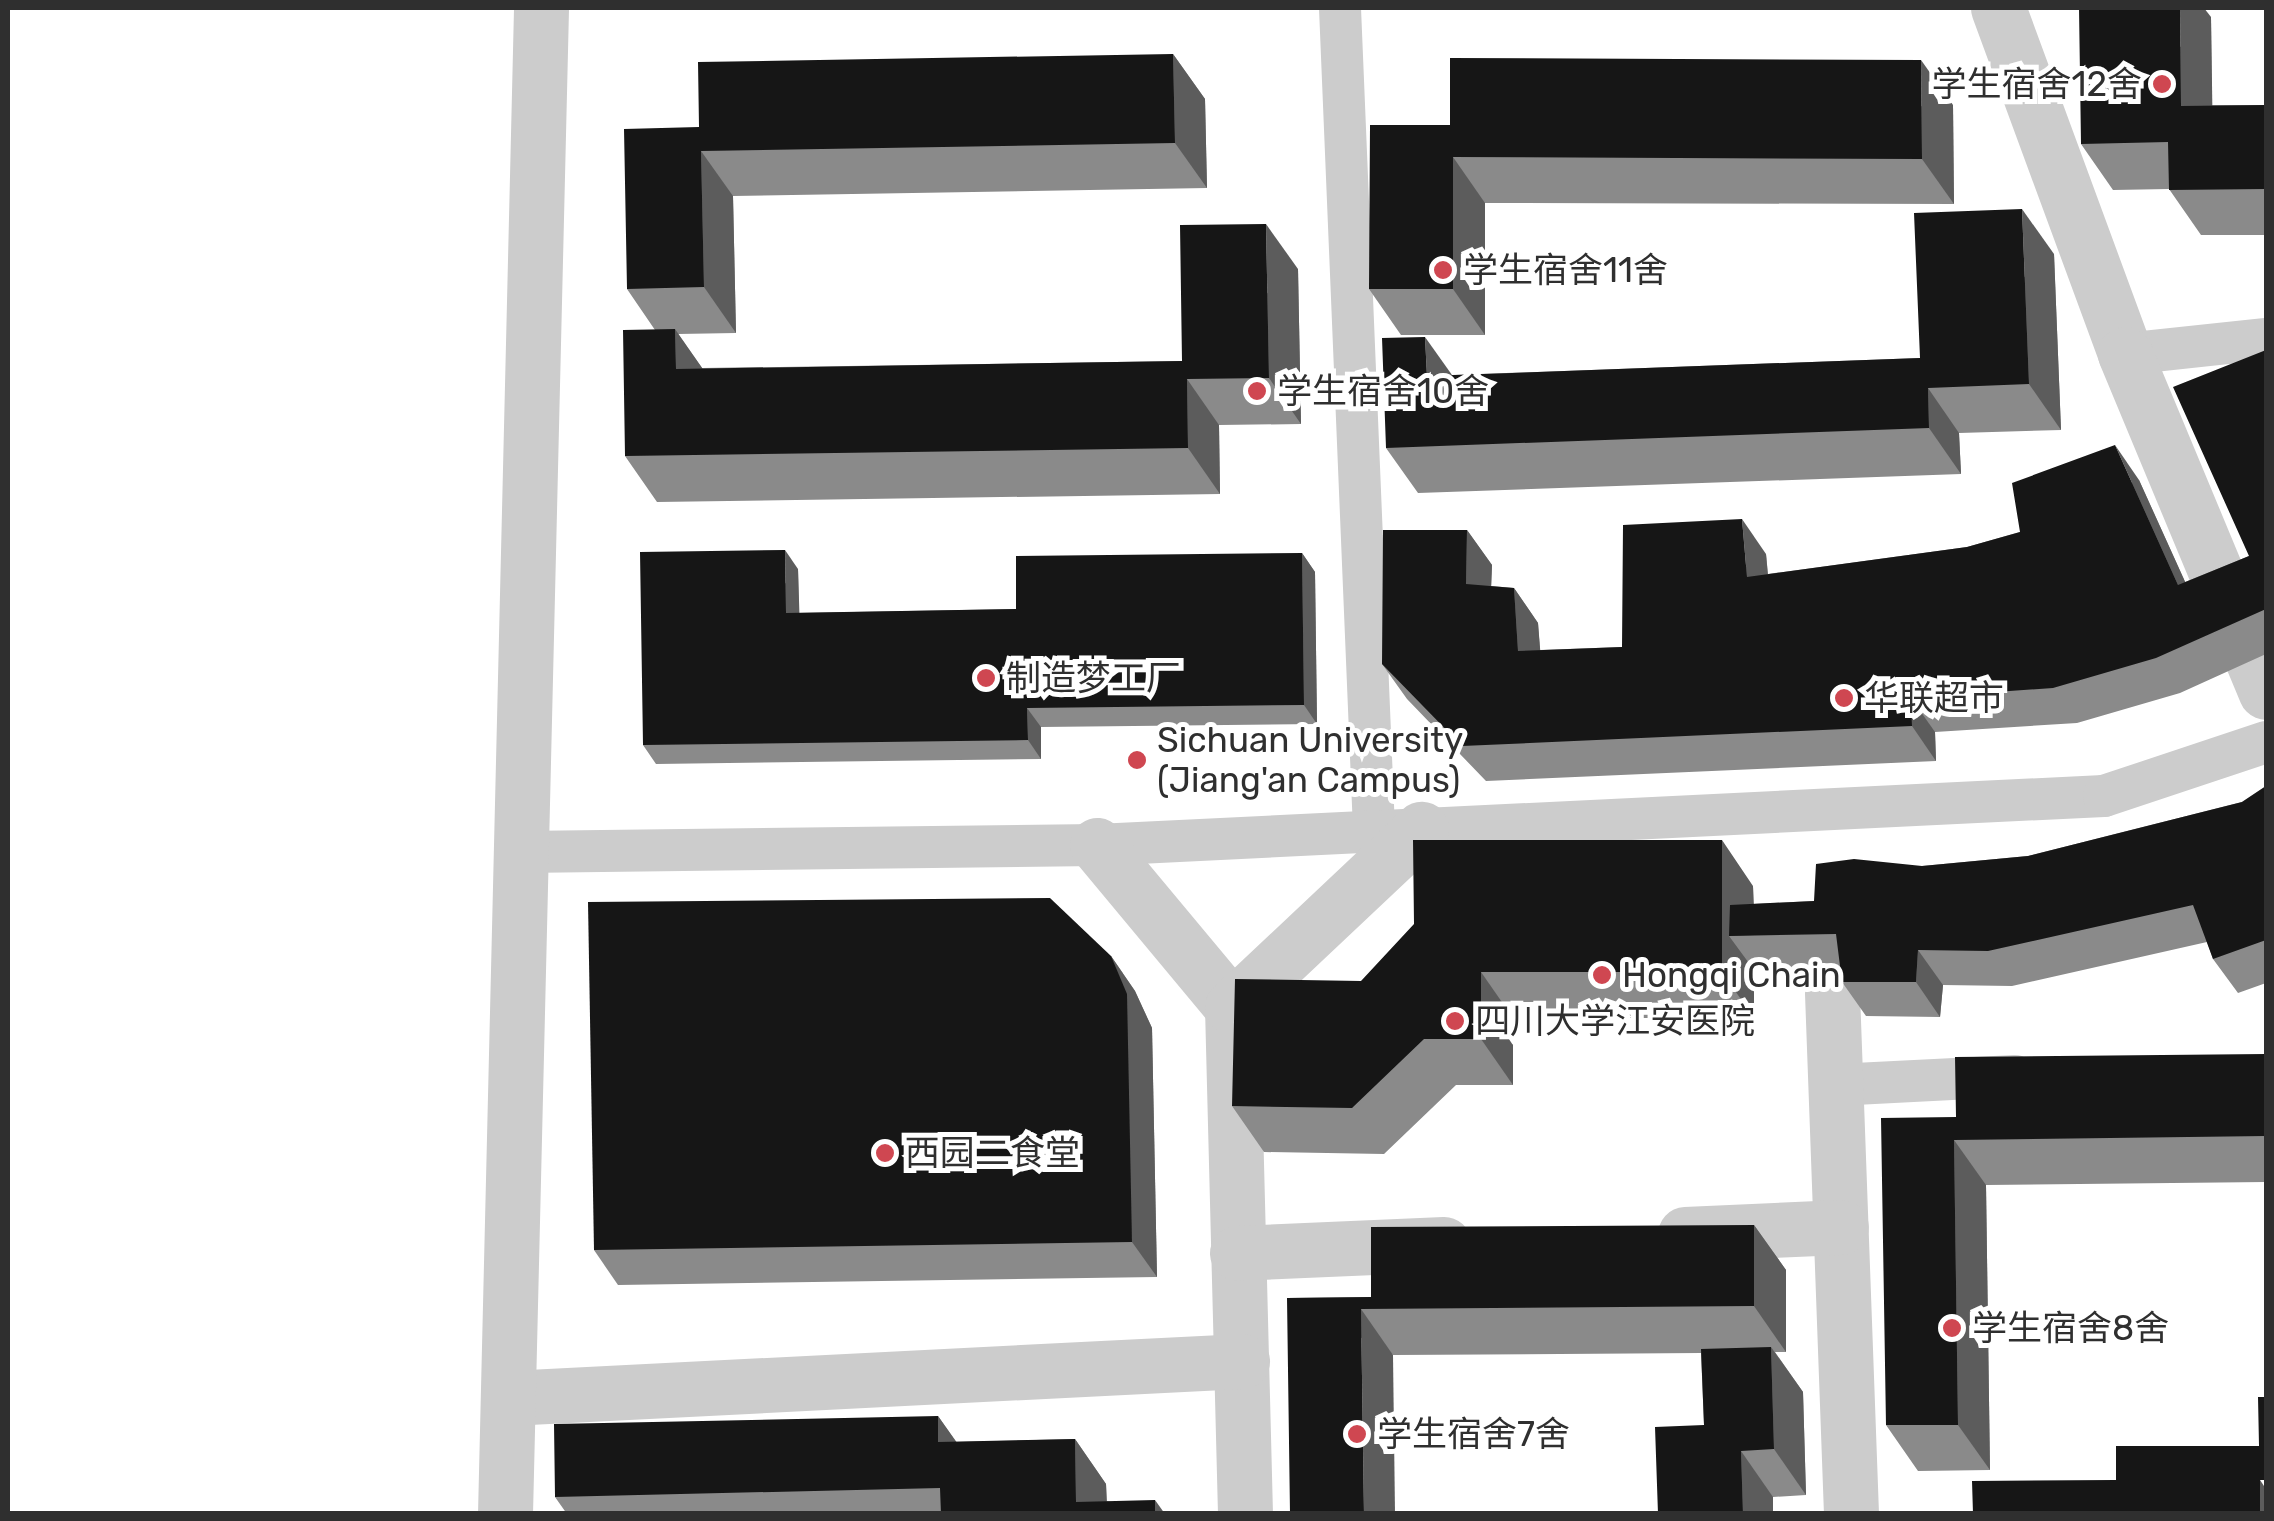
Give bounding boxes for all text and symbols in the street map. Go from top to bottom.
place label: 学生宿舍12舍 [1931,63,2142,105]
marker: 学生宿舍12舍 [2151,73,2173,95]
place label: 学生宿舍11舍 [1463,249,1668,291]
marker: 学生宿舍11舍 [1432,259,1454,281]
place label: 学生宿舍10舍 [1277,370,1489,412]
marker: 学生宿舍10舍 [1246,380,1268,402]
place label: 制造梦工厂 [1006,657,1181,699]
marker: 制造梦工厂 [975,667,997,689]
place label: 华联超市 [1864,677,2004,719]
marker: 华联超市 [1833,687,1855,709]
place label: Sichuan University (Jiang'an Campus) [1157,719,1463,801]
marker: Sichuan University (Jiang'an Campus) [1126,749,1148,771]
place label: Hongqi Chain [1622,954,1841,996]
marker: Hongqi Chain [1591,964,1613,986]
place label: 四川大学江安医院 [1475,1000,1755,1042]
marker: 四川大学江安医院 [1444,1010,1466,1032]
place label: 西园二食堂 [905,1132,1080,1174]
marker: 西园二食堂 [874,1142,896,1164]
place label: 学生宿舍8舍 [1972,1307,2169,1349]
marker: 学生宿舍8舍 [1941,1317,1963,1339]
place label: 学生宿舍7舍 [1377,1413,1570,1455]
marker: 学生宿舍7舍 [1346,1423,1368,1445]

